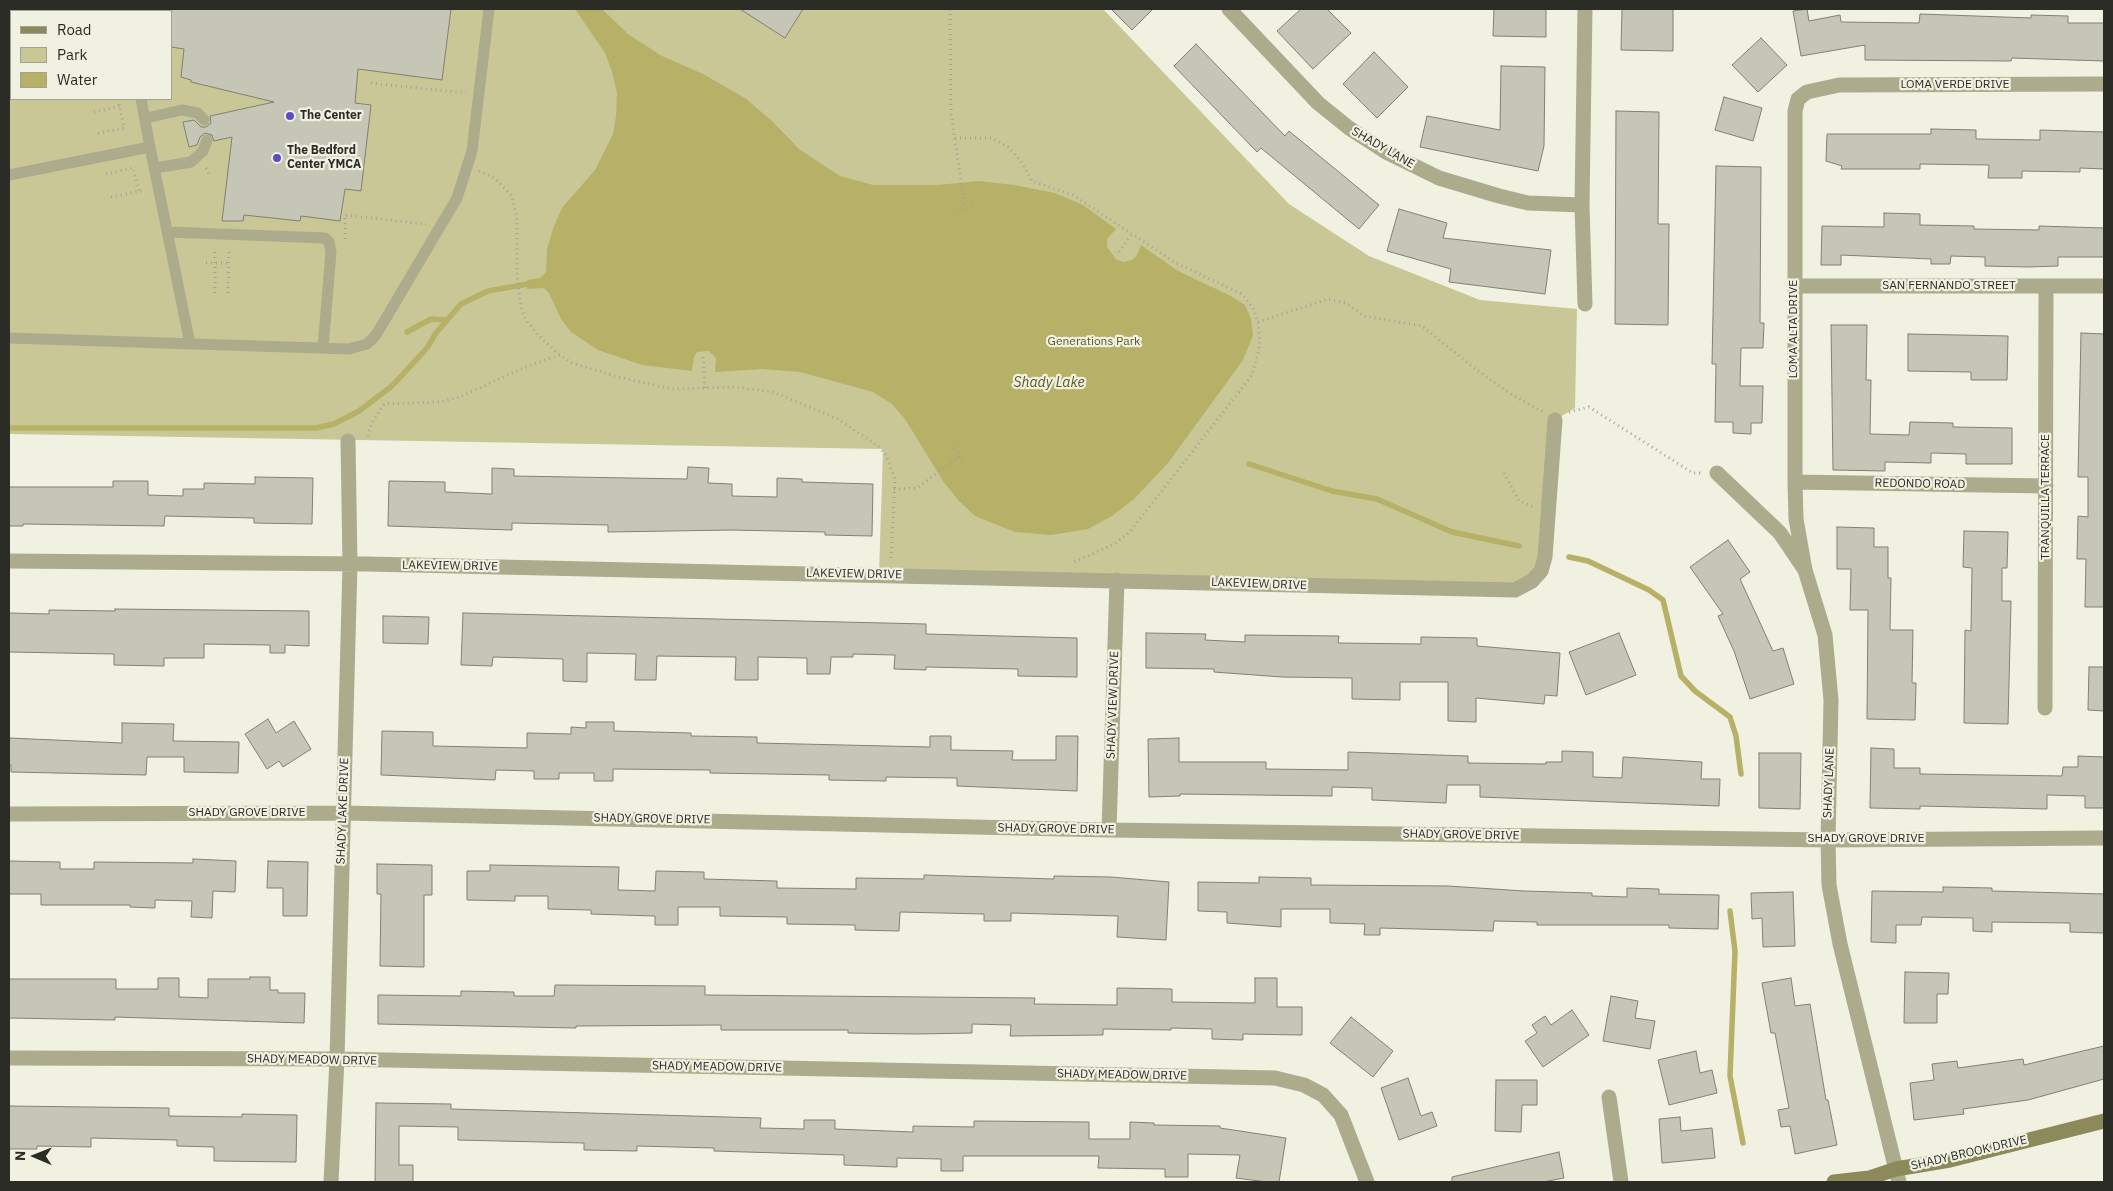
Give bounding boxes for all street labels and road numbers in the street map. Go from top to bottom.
street label: LOMA VERDE DRIVE [1900,78,2010,92]
street label: SHADY LANE [1349,124,1417,172]
street label: SAN FERNANDO STREET [1882,279,2016,293]
street label: LOMA ALTA DRIVE [1787,280,1801,378]
street label: TRANQUILLA TERRACE [2039,434,2053,560]
street label: REDONDO ROAD [1875,476,1965,492]
street label: LAKEVIEW DRIVE [402,558,498,574]
street label: LAKEVIEW DRIVE [806,566,902,582]
street label: LAKEVIEW DRIVE [1211,575,1307,593]
street label: SHADY VIEW DRIVE [1104,651,1122,759]
street label: SHADY LANE [1821,748,1837,818]
street label: SHADY LAKE DRIVE [334,757,352,865]
street label: SHADY GROVE DRIVE [188,806,306,820]
street label: SHADY GROVE DRIVE [593,811,711,827]
street label: SHADY GROVE DRIVE [997,821,1115,837]
street label: SHADY GROVE DRIVE [1402,827,1520,843]
street label: SHADY GROVE DRIVE [1807,832,1925,846]
street label: SHADY MEADOW DRIVE [247,1052,377,1068]
street label: SHADY MEADOW DRIVE [652,1059,782,1075]
street label: SHADY MEADOW DRIVE [1057,1067,1187,1083]
street label: SHADY BROOK DRIVE [1910,1133,2028,1173]

